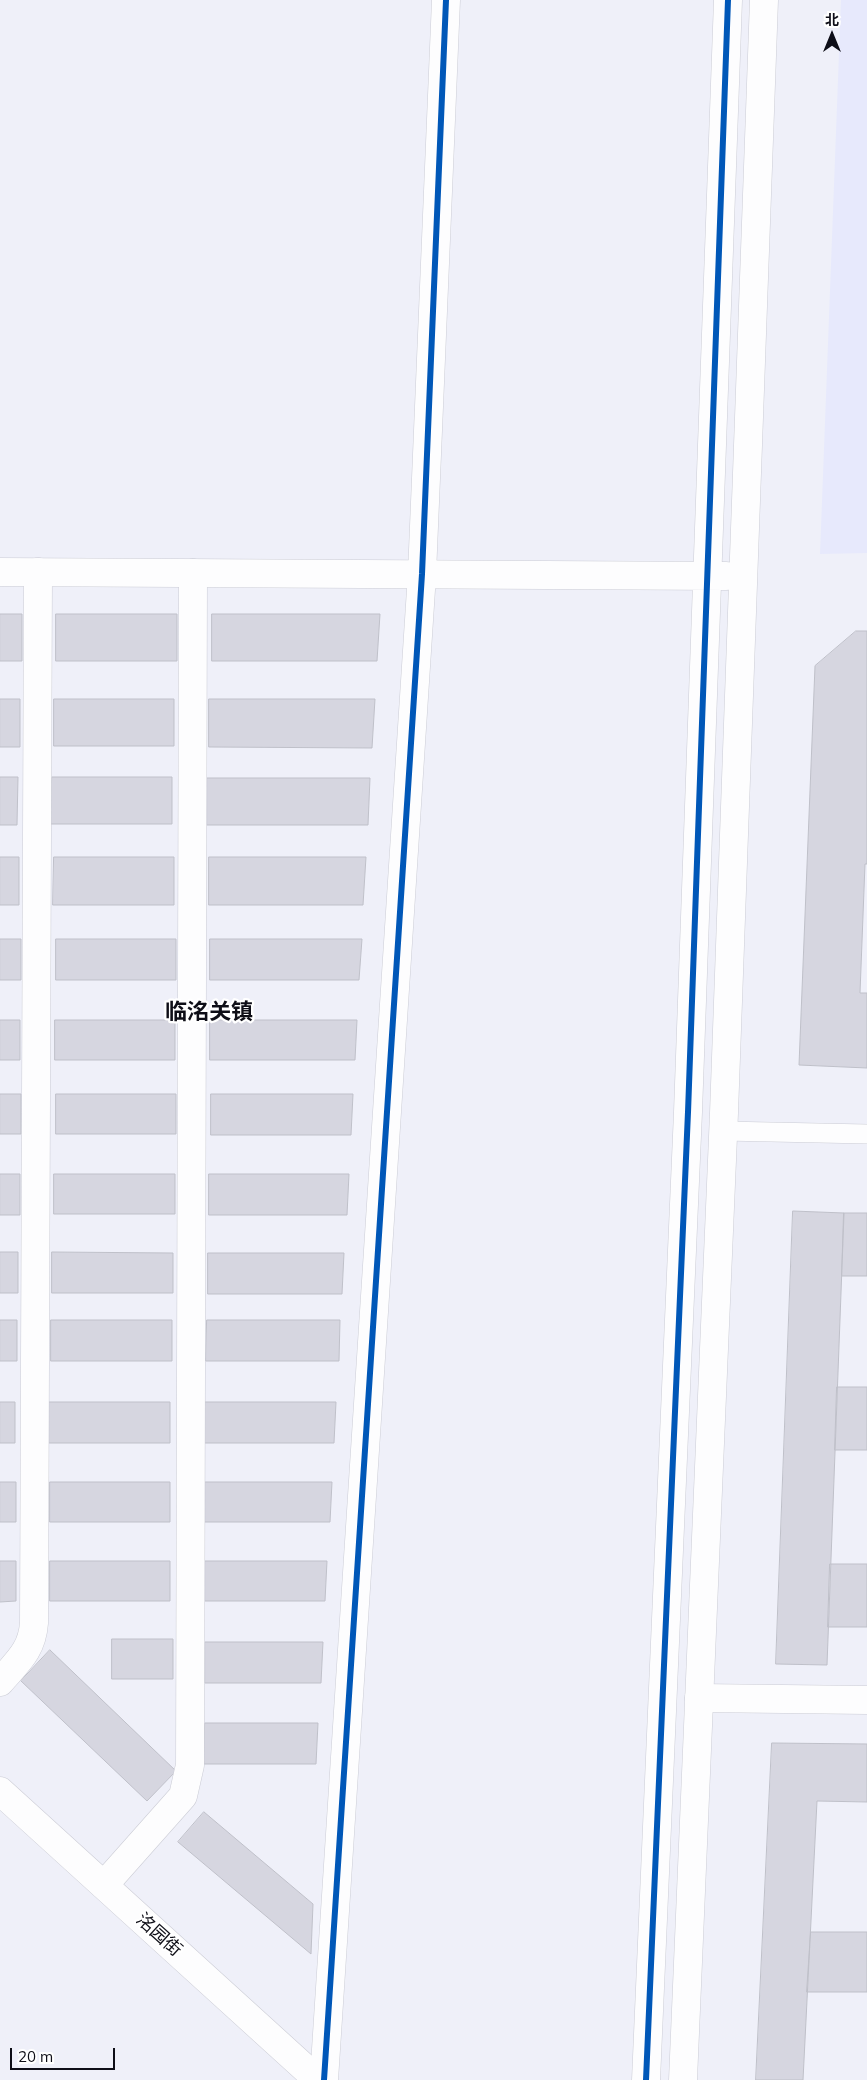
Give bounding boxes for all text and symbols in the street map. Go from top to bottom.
north arrow [807,10,857,60]
text: 北 [825,11,839,29]
district label: 临洺关镇 [165,999,253,1025]
street label: 洺园街 [132,1909,186,1961]
scale bar [12,2038,118,2070]
text: 20 m [18,2047,53,2066]

